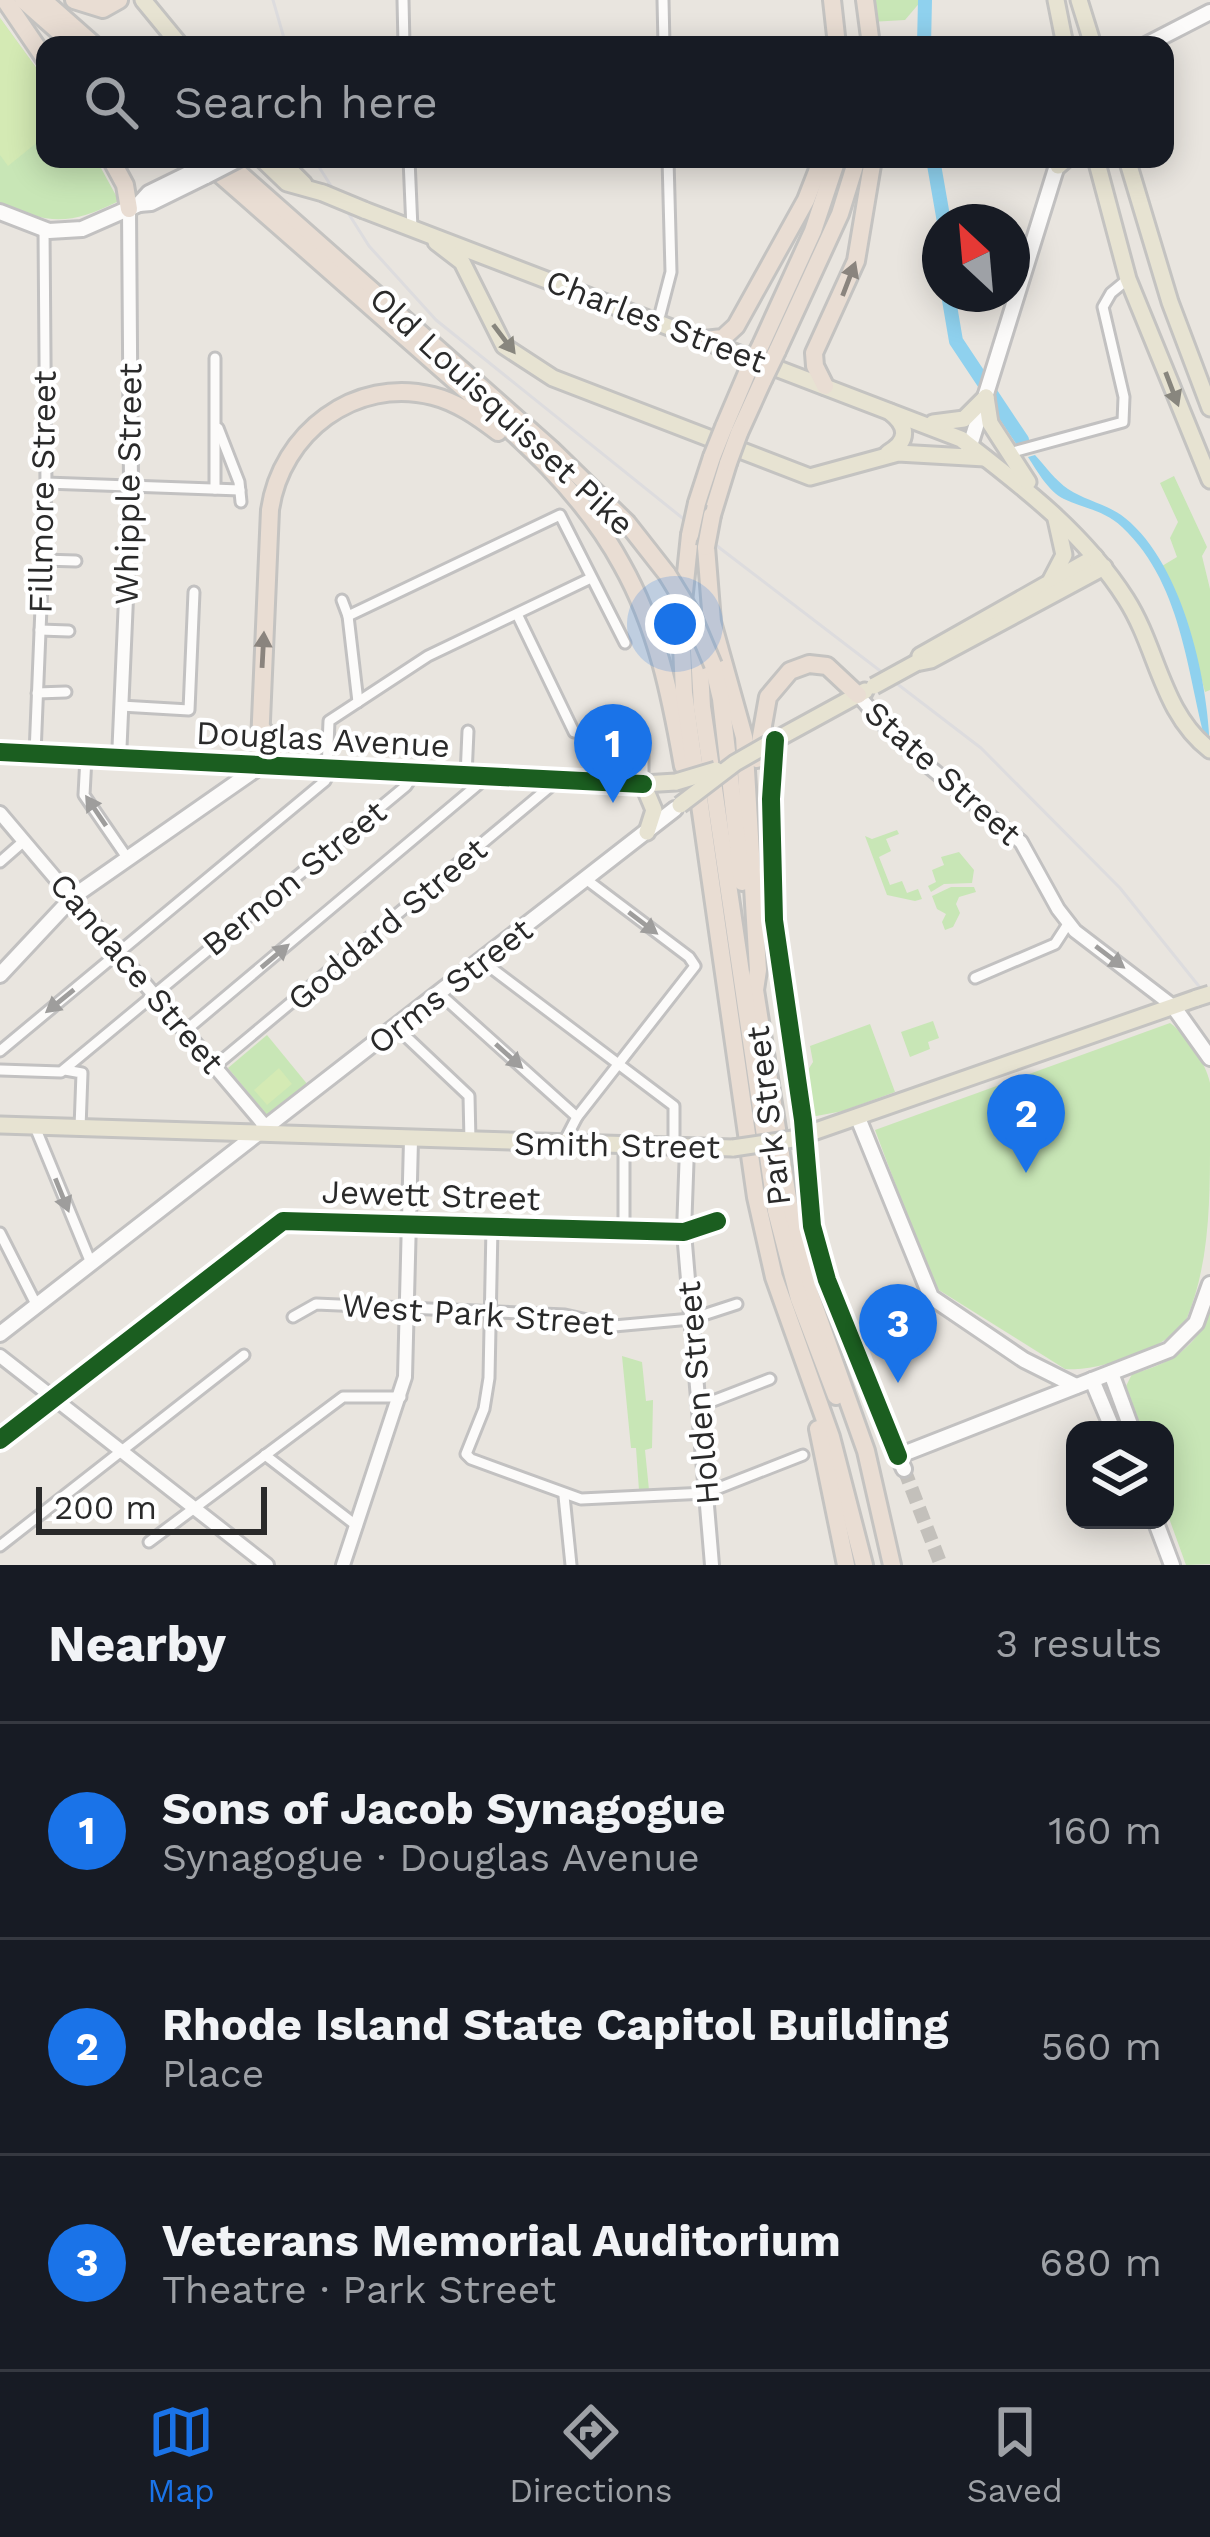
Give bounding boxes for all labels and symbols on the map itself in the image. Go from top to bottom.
north arrow [922,204,1030,312]
street label: Charles Street [541,261,772,381]
one-way arrow [840,261,859,297]
street label: Old Louisquisset Pike [362,279,642,543]
one-way arrow [491,324,515,355]
street label: Whipple Street [106,362,150,605]
street label: Fillmore Street [20,370,64,614]
one-way arrow [1164,371,1183,407]
your location [645,594,705,654]
one-way arrow [254,630,273,668]
street label: State Street [857,693,1029,853]
pin: 1 [574,704,652,803]
street label: Douglas Avenue [195,713,451,765]
street label: Bernon Street [194,792,394,964]
one-way arrow [85,795,108,827]
street label: Goddard Street [279,829,495,1019]
street label: Candace Street [42,865,232,1081]
street label: Orms Street [360,910,540,1062]
one-way arrow [628,910,659,934]
one-way arrow [260,943,291,969]
one-way arrow [1094,944,1126,968]
one-way arrow [45,988,76,1013]
street label: Park Street [738,1024,798,1208]
one-way arrow [494,1042,523,1069]
pin: 2 [987,1074,1065,1173]
street label: Smith Street [514,1124,721,1166]
street label: Jewett Street [321,1172,541,1218]
one-way arrow [53,1178,72,1214]
street label: Holden Street [669,1279,727,1507]
pin: 3 [859,1284,937,1383]
street label: West Park Street [340,1285,616,1343]
scale bar [36,1481,267,1534]

